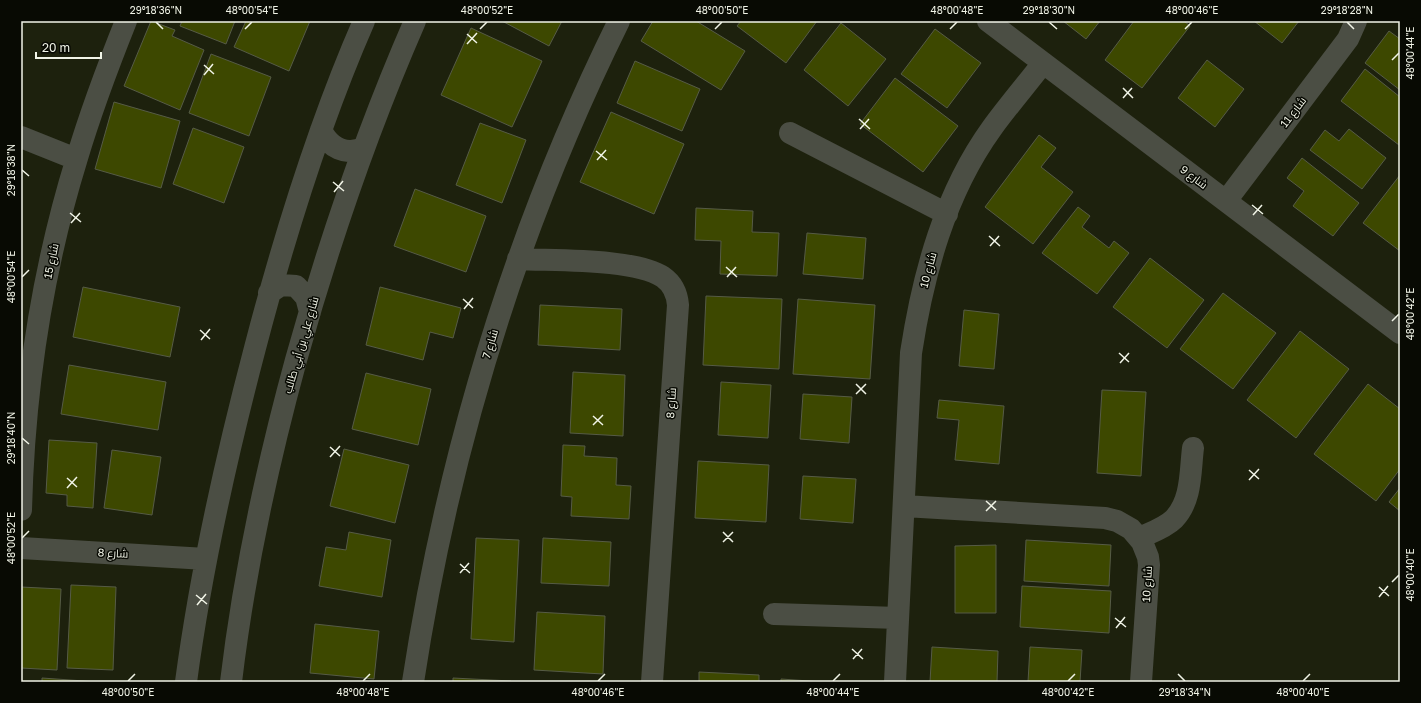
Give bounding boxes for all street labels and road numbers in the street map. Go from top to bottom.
street label: شارع 11 [1277,94,1310,131]
street label: شارع 9 [1177,162,1210,193]
street label: شارع 15 [40,242,63,280]
street label: شارع 10 [917,251,940,290]
street label: شارع علي بن أبي طالب [280,295,323,396]
street label: شارع 7 [479,328,502,361]
street label: شارع 8 [663,387,680,419]
street label: شارع 8 [97,545,129,562]
street label: شارع 10 [1139,566,1156,603]

